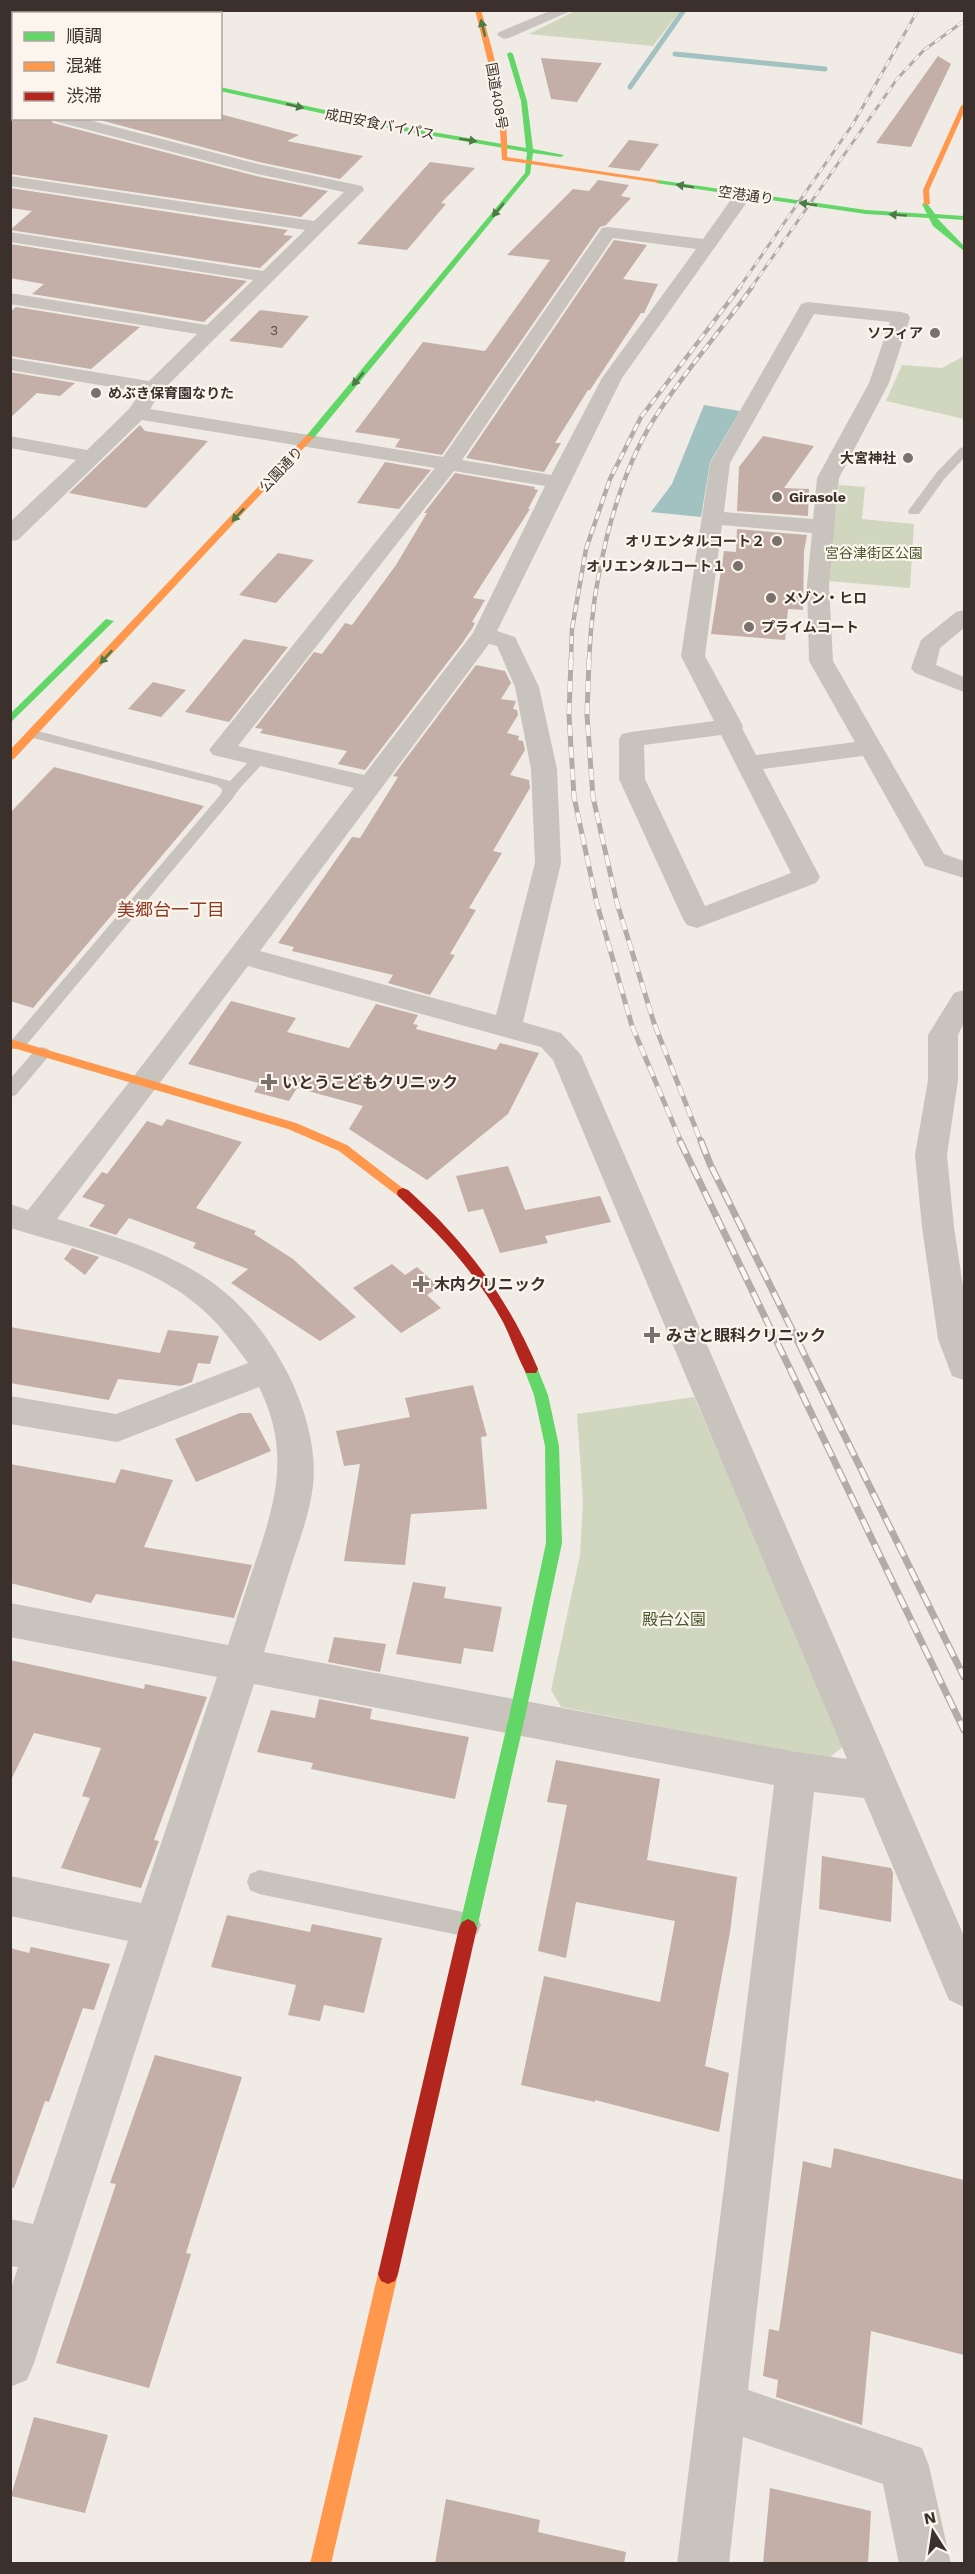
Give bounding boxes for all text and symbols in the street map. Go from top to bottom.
legend [12,12,222,120]
one-way arrow [477,19,487,37]
text: 順調 [66,25,102,46]
text: 混雑 [66,55,102,76]
street label: 国道408号 [483,61,511,131]
text: 渋滞 [66,85,102,106]
one-way arrow [285,102,304,111]
street label: 成田安食バイパス [324,105,436,143]
one-way arrow [458,136,477,145]
one-way arrow [676,182,695,191]
street label: 空港通り [717,183,775,207]
one-way arrow [798,200,817,209]
one-way arrow [492,202,505,217]
one-way arrow [888,210,907,220]
house number: 3 [270,322,278,338]
place label: ソフィア [867,325,923,341]
marker: ソフィア [928,326,942,340]
one-way arrow [352,371,365,387]
place label: めぶき保育園なりた [108,385,234,401]
marker: めぶき保育園なりた [89,386,103,400]
street label: 公園通り [256,443,306,495]
place label: 大宮神社 [840,450,896,466]
marker: 大宮神社 [901,451,915,465]
place label: Girasole [789,489,846,505]
marker: Girasole [770,490,784,504]
one-way arrow [232,507,246,521]
place label: オリエンタルコート２ [625,533,765,549]
marker: オリエンタルコート２ [770,534,784,548]
park label: 宮谷津街区公園 [825,545,923,561]
place label: オリエンタルコート１ [586,558,726,574]
marker: オリエンタルコート１ [731,559,745,573]
place label: メゾン・ヒロ [783,590,867,606]
marker: メゾン・ヒロ [764,591,778,605]
place label: プライムコート [761,619,859,635]
marker: プライムコート [742,620,756,634]
one-way arrow [99,650,113,664]
district label: 美郷台一丁目 [117,899,225,920]
marker: いとうこどもクリニック [260,1073,278,1091]
place label: いとうこどもクリニック [282,1073,458,1092]
marker: 木内クリニック [412,1275,430,1293]
place label: 木内クリニック [434,1275,546,1294]
marker: みさと眼科クリニック [643,1326,661,1344]
place label: みさと眼科クリニック [666,1326,826,1345]
park label: 殿台公園 [642,1610,706,1629]
north arrow [903,2502,963,2562]
text: N [922,2507,938,2528]

